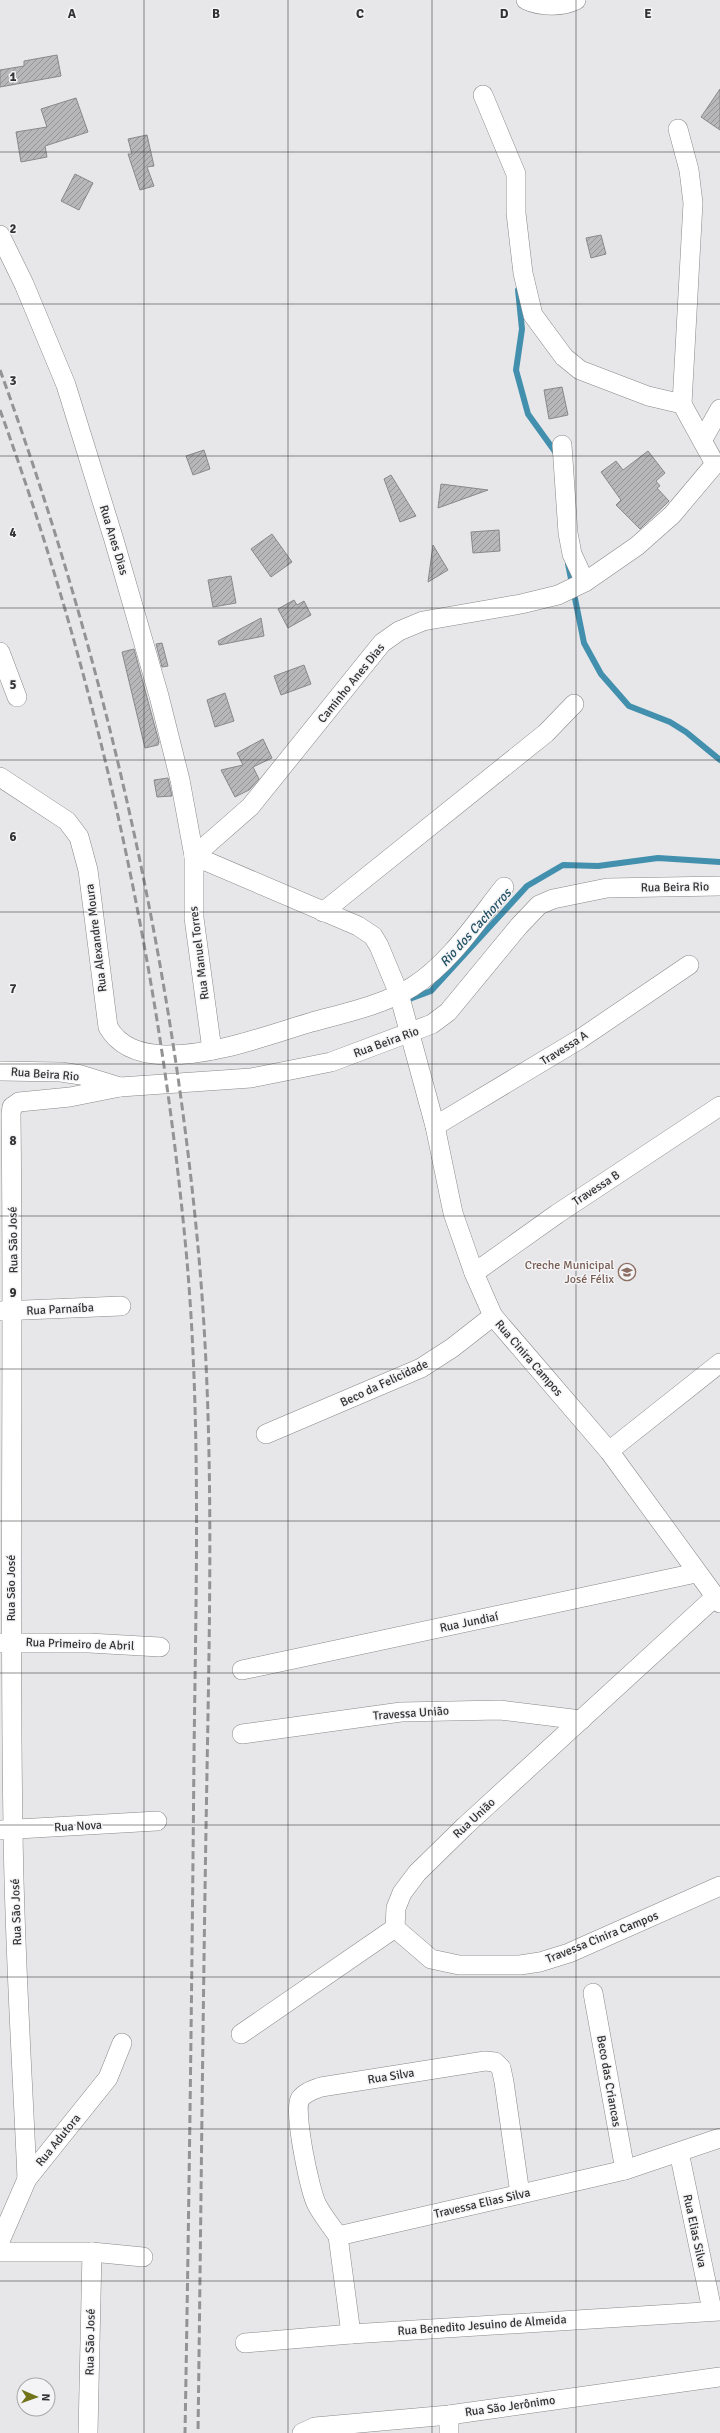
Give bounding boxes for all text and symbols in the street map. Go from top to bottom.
text: A [68,6,77,22]
text: B [212,6,220,22]
text: C [356,6,364,22]
text: D [500,6,509,22]
text: E [644,6,652,22]
text: 1 [9,69,17,85]
text: 2 [9,221,17,237]
text: 3 [9,373,17,389]
street label: Rua Anes Dias [96,503,131,577]
text: 4 [9,525,17,541]
street label: Caminho Anes Dias [315,640,388,726]
text: 5 [9,677,17,693]
text: 6 [9,829,17,845]
street label: Rua Beira Rio [641,879,709,896]
street label: Rua Alexandre Moura [82,883,111,993]
water label: Rio dos Cachorros [437,884,516,970]
street label: Rua Manuel Torres [186,905,213,1001]
text: 7 [9,981,17,997]
street label: Rua Beira Rio [351,1024,421,1061]
street label: Travessa A [538,1028,591,1069]
street label: Rua Beira Rio [10,1065,80,1084]
text: 8 [9,1133,17,1149]
street label: Travessa B [570,1168,623,1209]
street label: Rua São José [5,1207,22,1273]
place label: Creche Municipal José Félix [525,1258,614,1287]
school or university icon: Creche Municipal José Félix [617,1262,637,1282]
text: 9 [9,1285,17,1301]
street label: Rua Parnaíba [26,1300,94,1319]
street label: Rua Cinira Campos [491,1317,566,1400]
street label: Beco da Felicidade [338,1357,431,1410]
street label: Rua São José [4,1555,19,1621]
street label: Rua Jundiaí [438,1609,501,1636]
street label: Rua Primeiro de Abril [25,1635,135,1654]
street label: Travessa União [373,1703,450,1724]
street label: Rua União [450,1795,499,1842]
street label: Rua Nova [54,1818,102,1835]
street label: Rua São José [8,1878,25,1946]
street label: Travessa Cinira Campos [544,1908,661,1967]
street label: Beco das Criancas [593,2034,624,2128]
street label: Rua Silva [367,2065,416,2088]
street label: Rua Adutora [33,2111,84,2170]
street label: Travessa Elias Silva [432,2185,532,2222]
street label: Rua Elias Silva [679,2193,710,2269]
street label: Rua São José [82,2309,99,2375]
street label: Rua Benedito Jesuino de Almeida [397,2312,567,2339]
north arrow [16,2377,56,2417]
text: N [39,2393,52,2401]
street label: Rua São Jerônimo [464,2393,556,2420]

